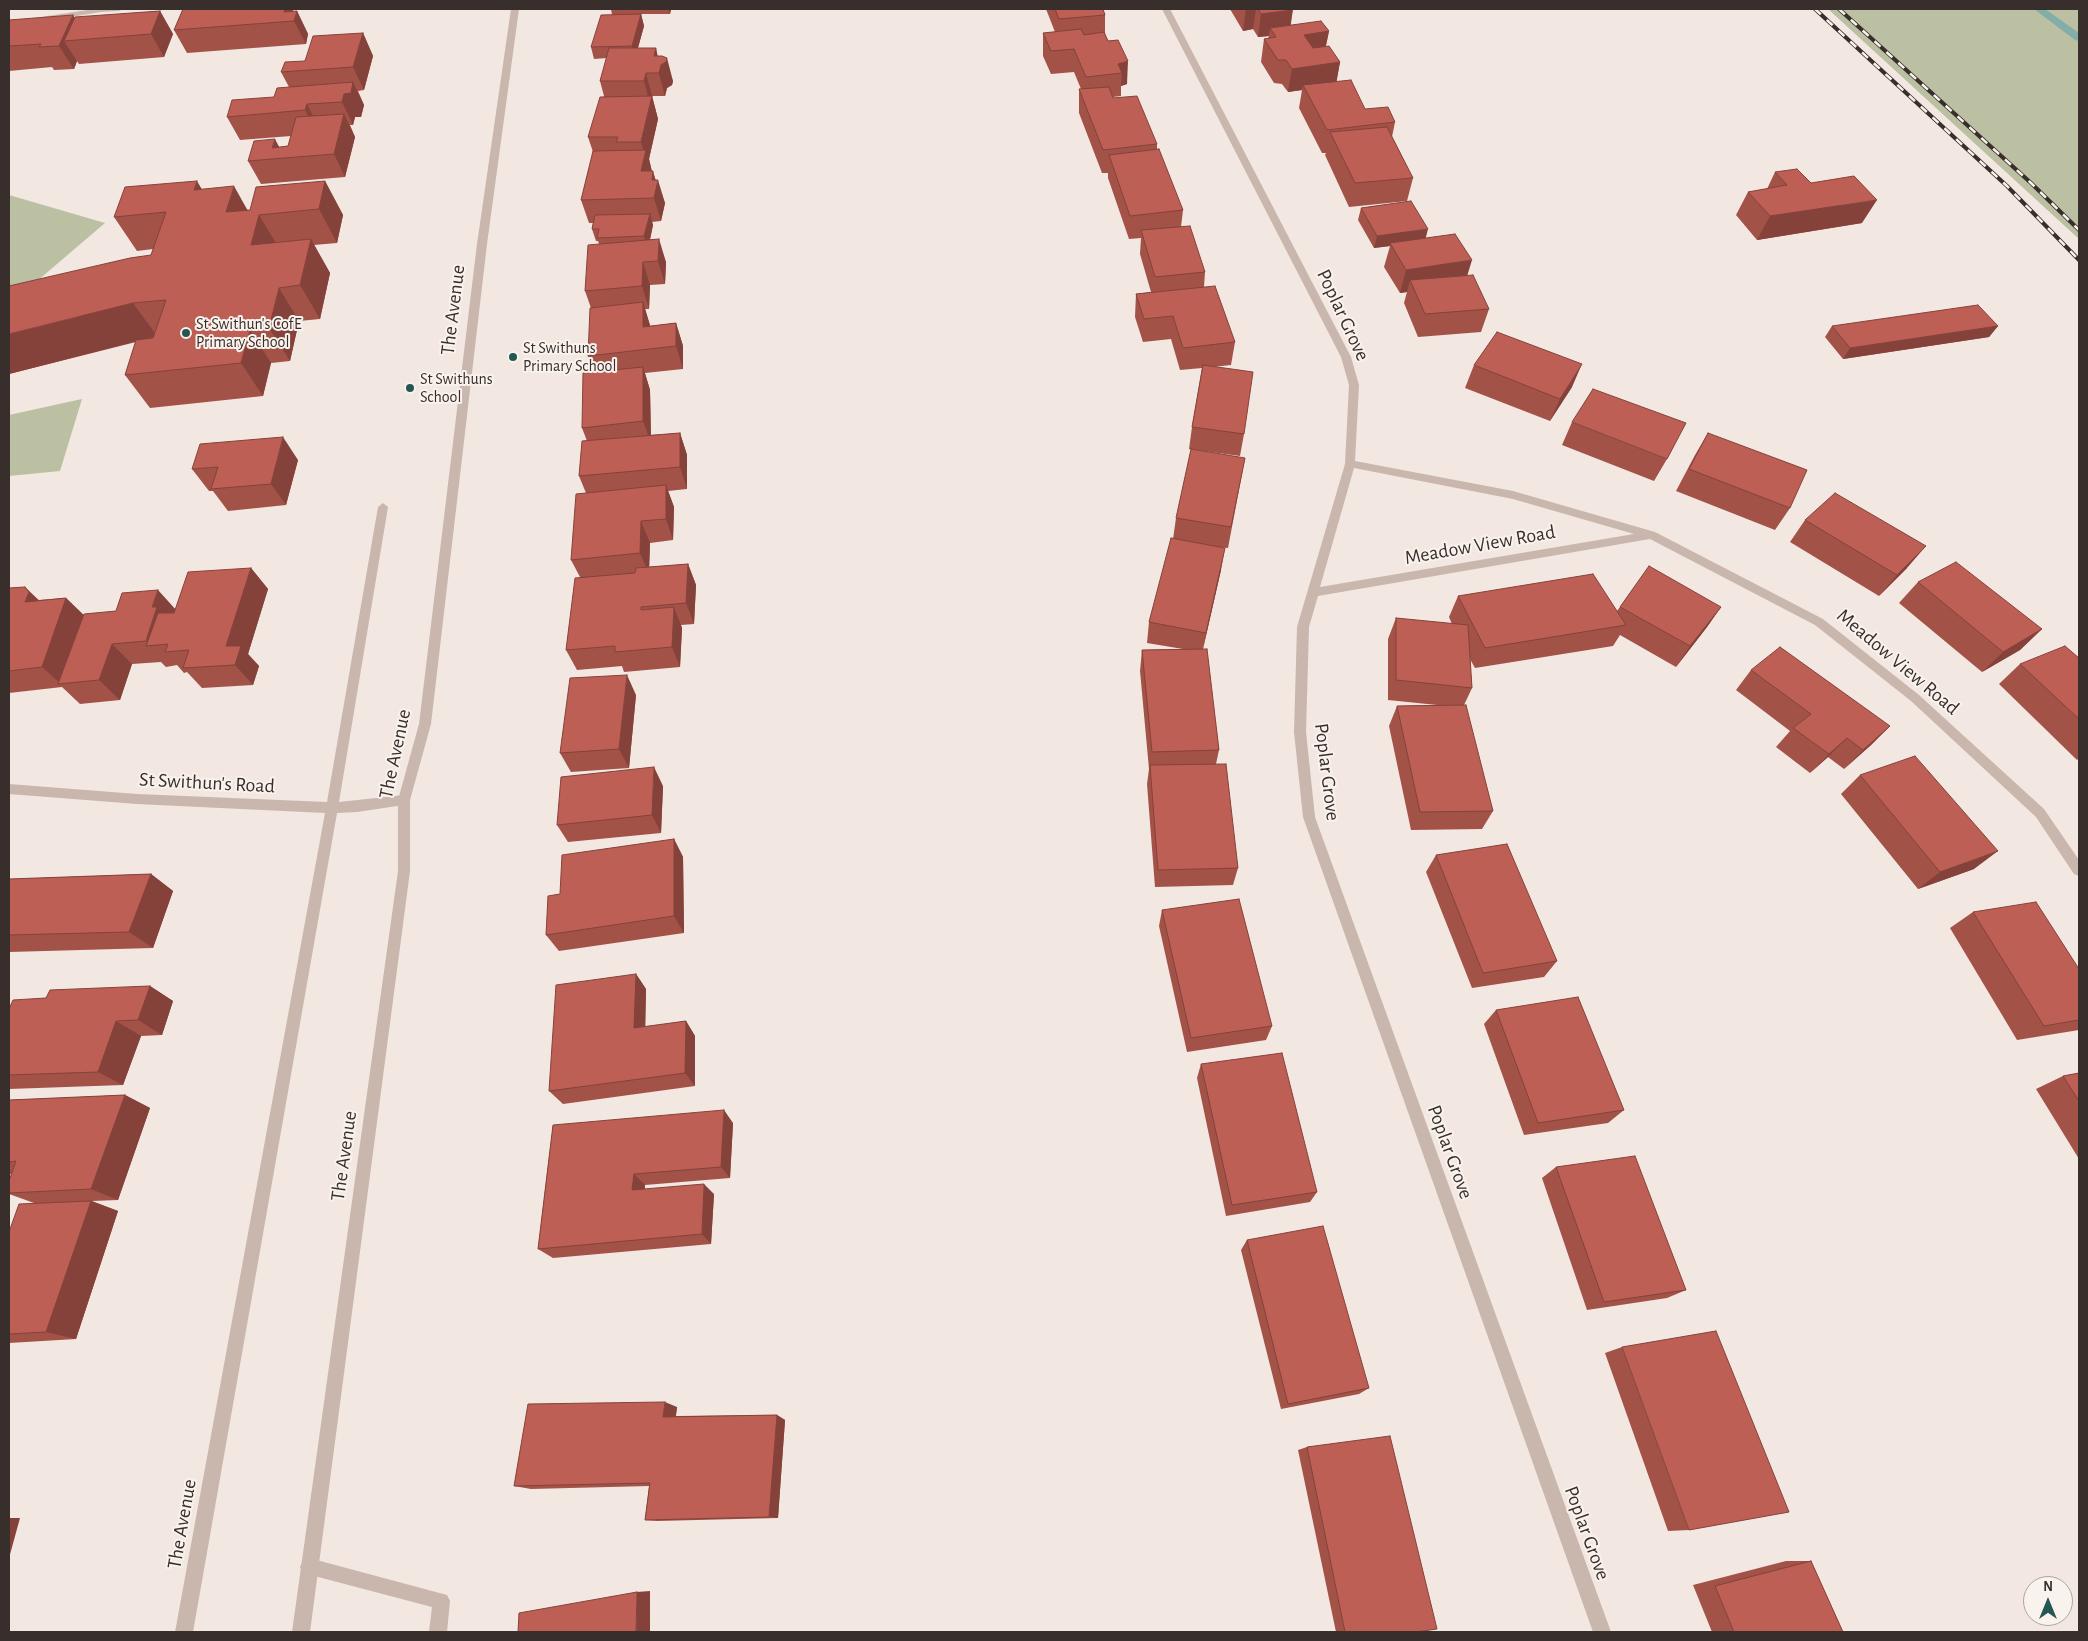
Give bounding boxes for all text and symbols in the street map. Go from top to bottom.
street label: The Avenue [436,263,470,357]
street label: Poplar Grove [1311,265,1375,365]
place label: St Swithun's CofE Primary School [196,314,302,352]
marker: St Swithun's CofE Primary School [180,327,192,339]
place label: St Swithuns Primary School [523,338,616,376]
marker: St Swithuns Primary School [507,351,519,363]
place label: St Swithuns School [420,369,493,407]
marker: St Swithuns School [404,382,416,394]
street label: Meadow View Road [1403,520,1557,570]
street label: Meadow View Road [1832,604,1964,720]
street label: The Avenue [374,707,416,801]
street label: Poplar Grove [1309,722,1345,822]
street label: St Swithun's Road [138,767,276,799]
street label: Poplar Grove [1422,1102,1478,1202]
street label: The Avenue [326,1109,362,1203]
street label: The Avenue [162,1477,202,1571]
street label: Poplar Grove [1559,1483,1615,1583]
north arrow [2023,1576,2073,1626]
text: N [2043,1580,2053,1594]

